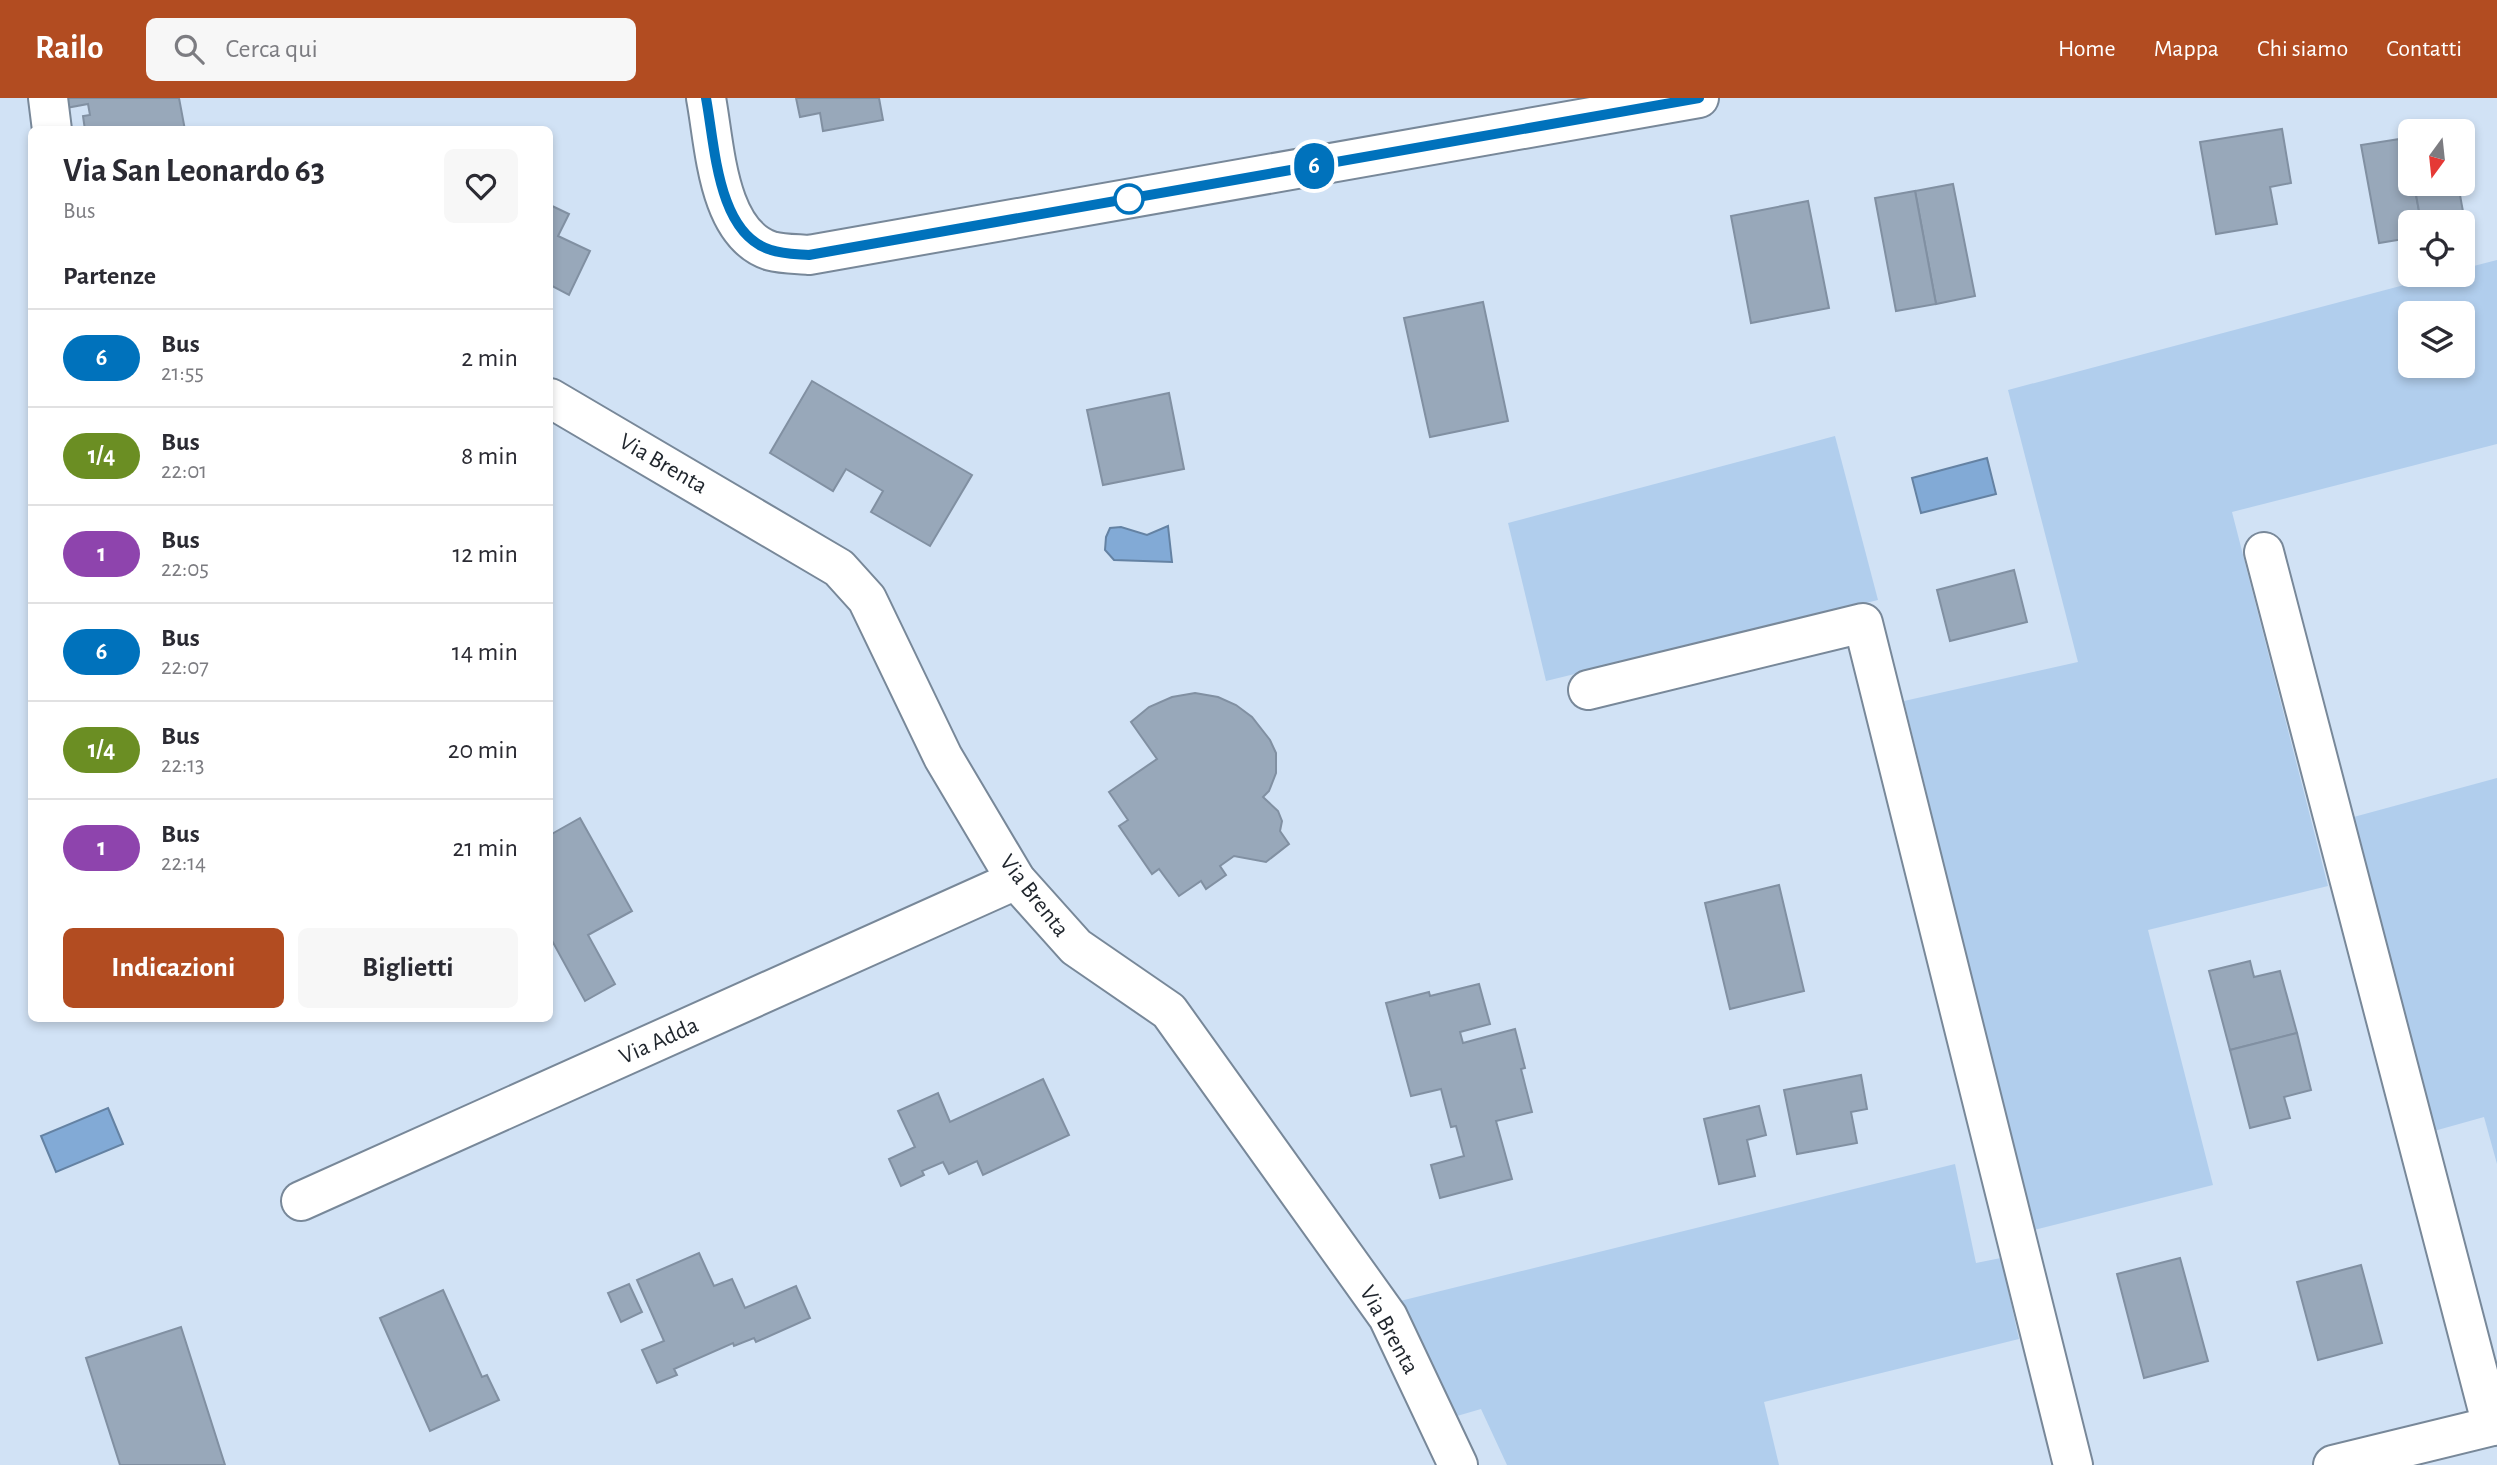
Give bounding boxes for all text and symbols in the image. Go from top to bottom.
search box [146,18,636,81]
icon: search [170,30,208,68]
text: Railo [35,32,104,65]
text: Cerca qui [226,36,318,62]
text: Home [2058,37,2116,61]
text: Mappa [2154,37,2219,61]
text: Chi siamo [2257,37,2348,61]
text: Contatti [2386,37,2462,61]
north arrow [2398,119,2474,196]
map controls [2398,119,2475,378]
line badge: 6 [1291,143,1337,189]
button: heart [444,149,518,223]
text: 6 [1308,154,1320,178]
text: Via San Leonardo 63 [63,155,325,188]
unlabelled marker [1114,184,1144,214]
text: Bus [63,200,96,223]
button: locate [2398,210,2475,287]
text: Partenze [63,263,156,289]
button: layers [2398,301,2475,378]
text: Bus [161,331,200,357]
text: 2 min [461,345,518,371]
text: 6 [96,346,107,370]
text: 21:55 [161,362,204,385]
text: Bus [161,429,200,455]
street label: Via Brenta [615,429,711,499]
text: 8 min [461,443,518,469]
text: 1/4 [88,444,115,468]
text: 22:01 [161,460,207,483]
text: Bus [161,527,200,553]
text: 12 min [452,541,518,567]
text: 1 [97,542,106,566]
text: 22:05 [161,558,209,581]
text: Bus [161,625,200,651]
text: 14 min [452,639,518,665]
text: 6 [96,640,107,664]
text: 22:07 [161,656,209,679]
text: Bus [161,723,200,749]
text: 20 min [448,737,518,763]
text: 1/4 [88,738,115,762]
text: 22:13 [161,754,205,777]
text: Bus [161,821,200,847]
text: 21 min [452,835,518,861]
text: 1 [97,836,106,860]
street label: Via Brenta [995,850,1073,942]
text: 22:14 [161,852,206,875]
button: Indicazioni [63,928,284,1008]
button: Biglietti [298,928,518,1008]
street label: Via Adda [616,1013,702,1069]
street label: Via Brenta [1355,1282,1423,1378]

